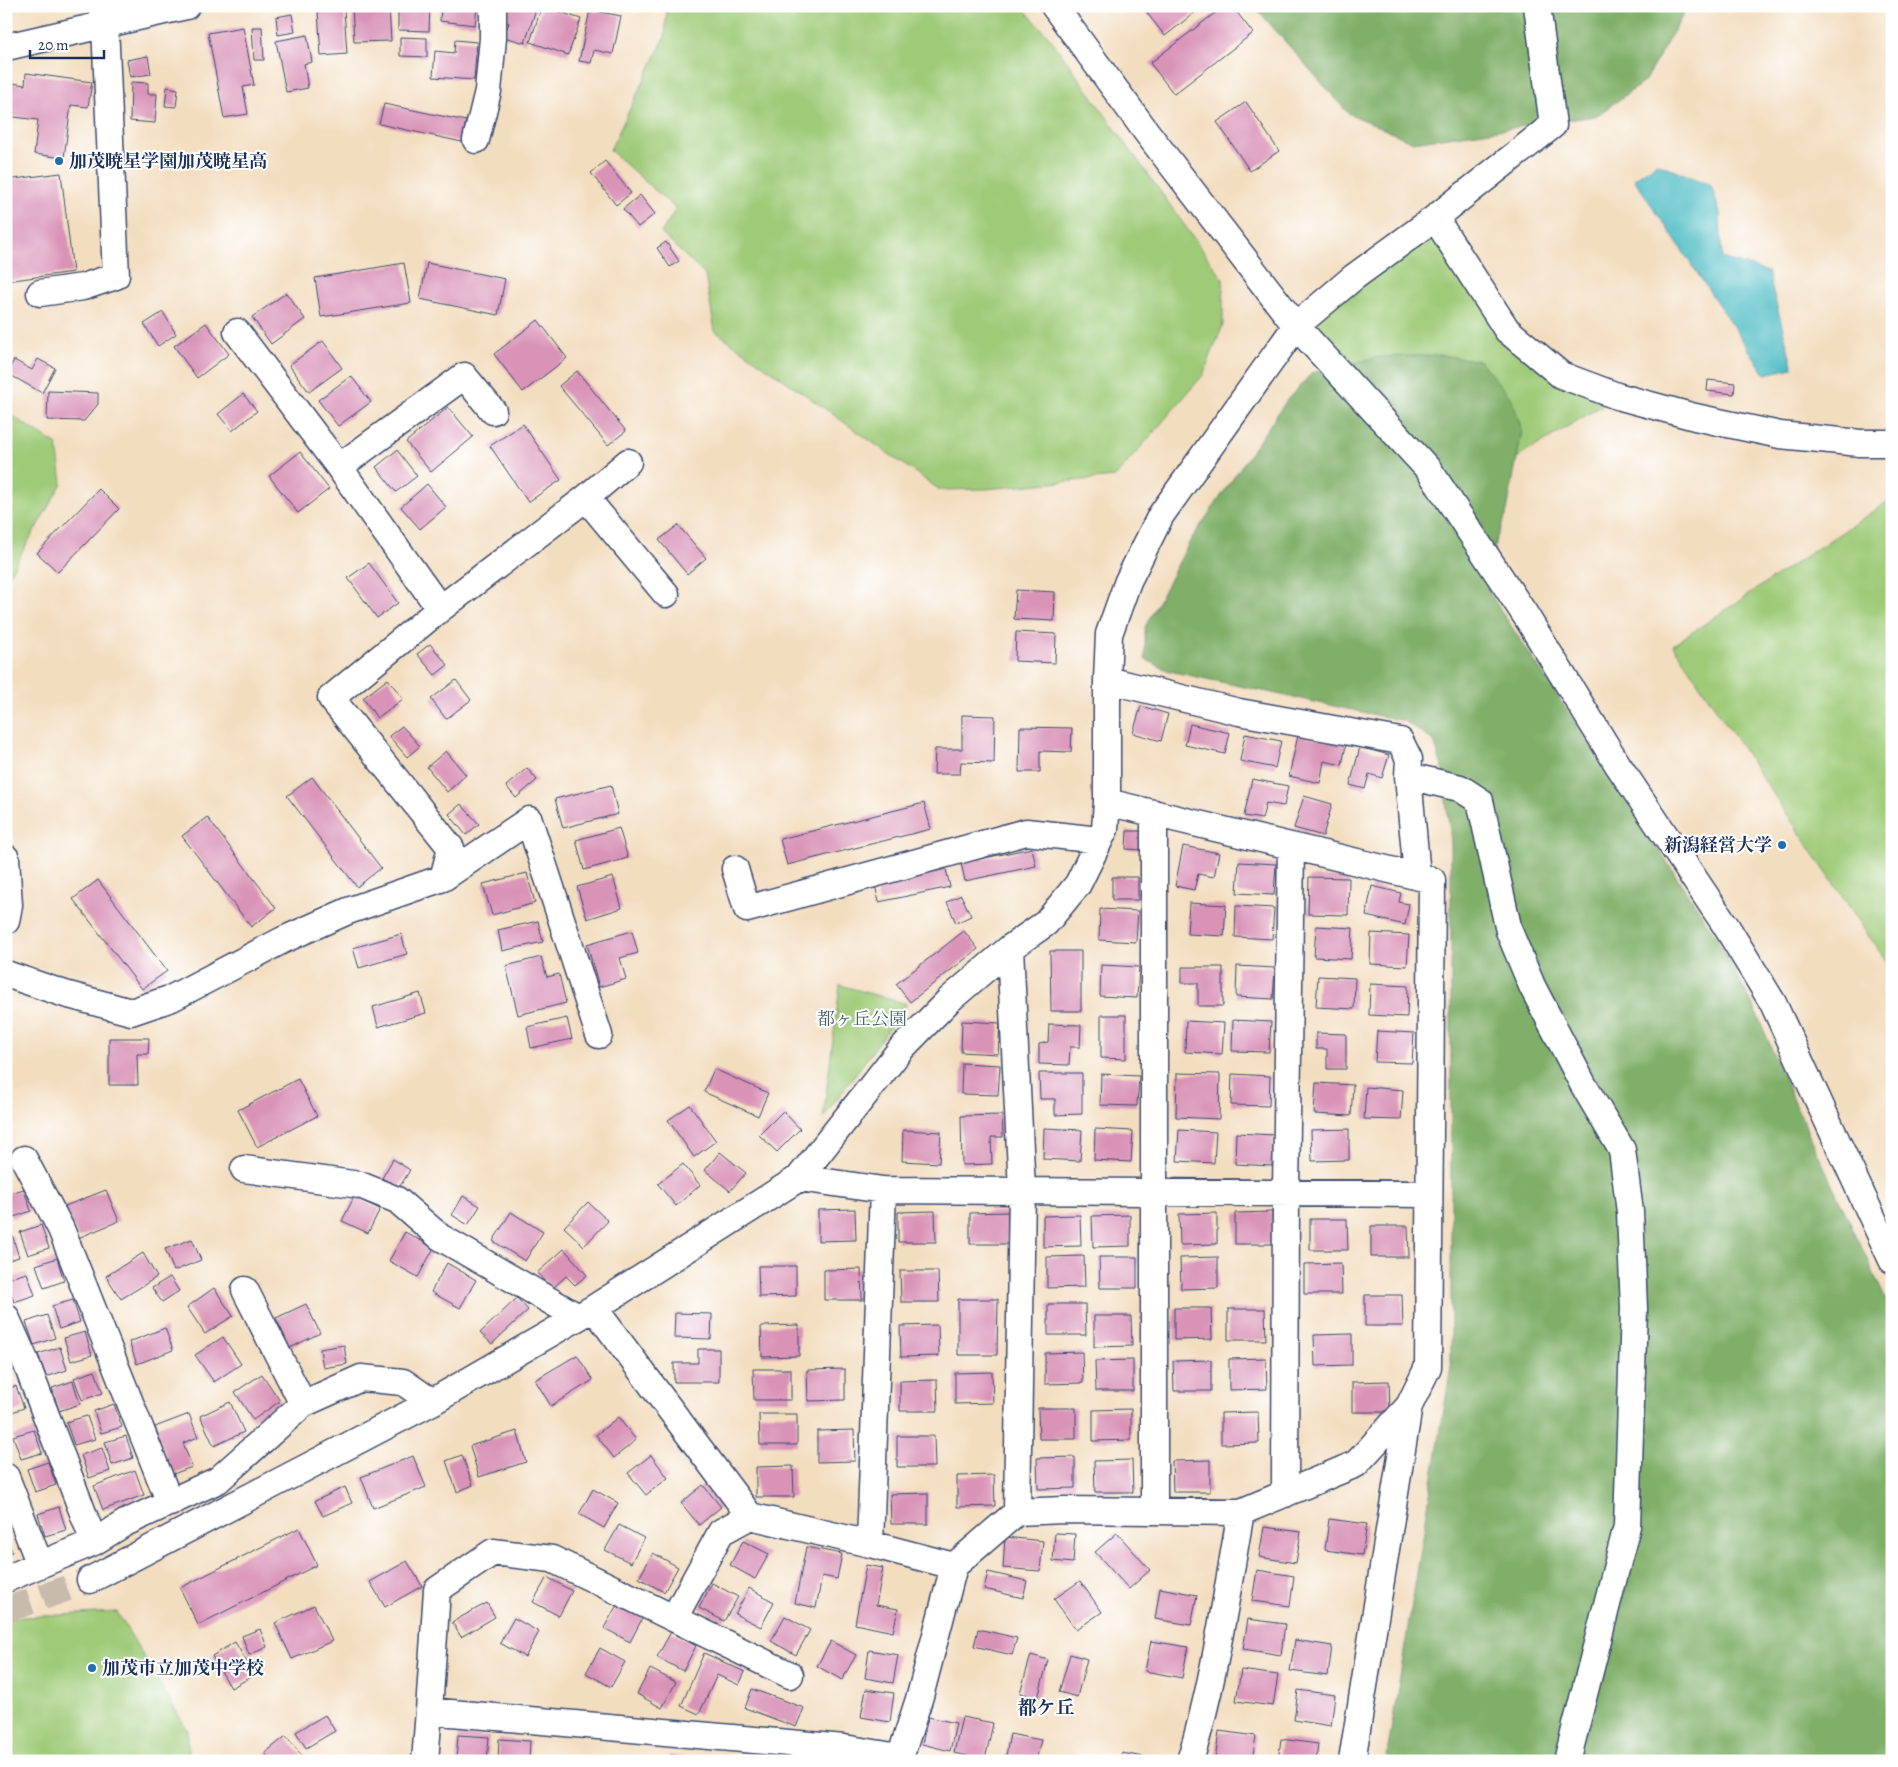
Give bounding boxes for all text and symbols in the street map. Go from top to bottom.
scale bar [30,28,104,60]
text: 20 m [38,35,69,55]
place label: 加茂暁星学園加茂暁星高 [69,149,267,173]
marker: 加茂暁星学園加茂暁星高 [53,155,65,167]
place label: 新潟経営大学 [1664,833,1772,857]
marker: 新潟経営大学 [1776,839,1788,851]
park label: 都ヶ丘公園 [817,1007,907,1031]
place label: 加茂市立加茂中学校 [102,1656,264,1680]
marker: 加茂市立加茂中学校 [86,1662,98,1674]
district label: 都ケ丘 [1017,1695,1075,1721]

